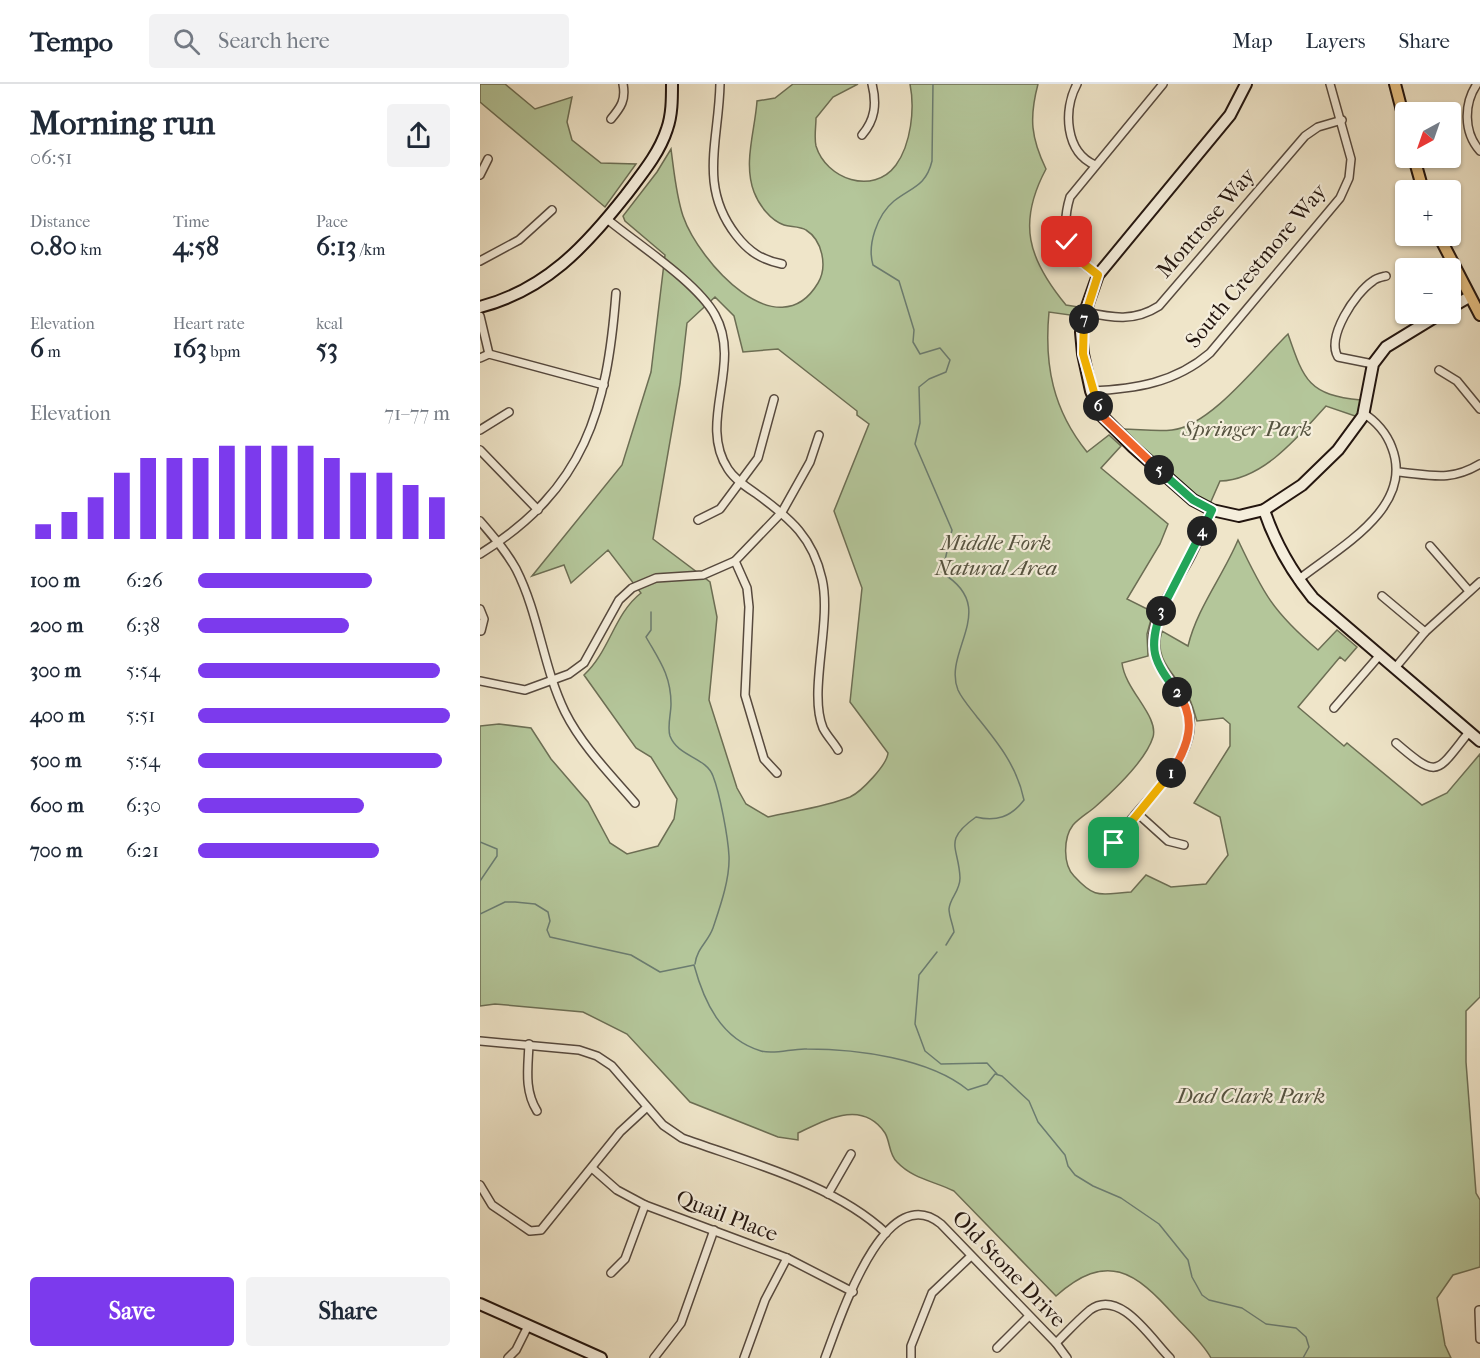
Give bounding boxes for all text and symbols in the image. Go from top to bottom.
search box [149,14,569,68]
text: Tempo [30,25,113,58]
icon: search [170,25,203,58]
text: Search here [218,28,330,54]
text: Map [1232,29,1273,53]
text: Layers [1306,29,1365,53]
text: Share [1398,29,1450,53]
north arrow [1395,102,1461,168]
map controls [1395,102,1461,324]
text: Morning run [30,104,215,143]
button: share [387,104,450,167]
text: 06:51 [30,146,73,169]
street label: Montrose Way [1151,162,1262,283]
street label: South Crestmore Way [1180,178,1333,353]
button: + [1395,180,1461,246]
text: Distance [30,212,90,231]
text: Time [173,212,209,231]
text: Pace [316,212,348,231]
pin [1041,216,1092,267]
icon: check [1050,225,1083,258]
text: 0.80 [30,231,77,262]
text: 4:58 [173,231,219,262]
text: 6:13 [316,231,356,262]
text: km [77,240,102,259]
text: /km [356,240,385,259]
button: − [1395,258,1461,324]
pin: 7 [1069,304,1099,334]
text: 7 [1080,309,1088,328]
text: Elevation [30,314,95,333]
text: Heart rate [173,314,245,333]
text: kcal [316,314,343,333]
text: 6 [30,333,44,364]
text: 163 [173,333,207,364]
text: 53 [316,333,338,364]
text: m [44,342,61,361]
text: bpm [207,342,241,361]
pin: 6 [1083,391,1113,421]
text: 6 [1094,396,1102,415]
text: Elevation [30,402,111,425]
text: 71–77 m [384,402,450,425]
park label: Springer Park [1181,416,1312,442]
pin: 5 [1144,455,1174,485]
text: 5 [1156,460,1162,479]
pin: 4 [1187,516,1217,546]
text: 4 [1197,521,1207,540]
park label: Middle Fork Natural Area [934,530,1057,581]
text: 100 m [30,569,80,592]
text: 6:26 [126,569,163,592]
pin: 3 [1146,596,1176,626]
text: 3 [1158,601,1164,620]
text: 200 m [30,614,83,637]
text: 6:38 [126,614,160,637]
text: 300 m [30,659,81,682]
text: 5:54 [126,659,160,682]
pin: 2 [1162,677,1192,707]
text: 2 [1173,682,1181,701]
text: 400 m [30,704,85,727]
text: 5:51 [126,704,155,727]
text: 500 m [30,749,82,772]
text: 5:54 [126,749,160,772]
pin: 1 [1156,758,1186,788]
text: 1 [1168,763,1174,782]
text: 600 m [30,794,84,817]
text: 6:30 [126,794,161,817]
pin [1088,817,1139,868]
icon: arrive [1097,826,1130,859]
text: 700 m [30,839,83,862]
text: 6:21 [126,839,159,862]
park label: Dad Clark Park [1175,1083,1325,1109]
street label: Quail Place [672,1185,782,1247]
street label: Old Stone Drive [947,1205,1071,1333]
button: Save [30,1277,234,1346]
button: Share [246,1277,450,1346]

